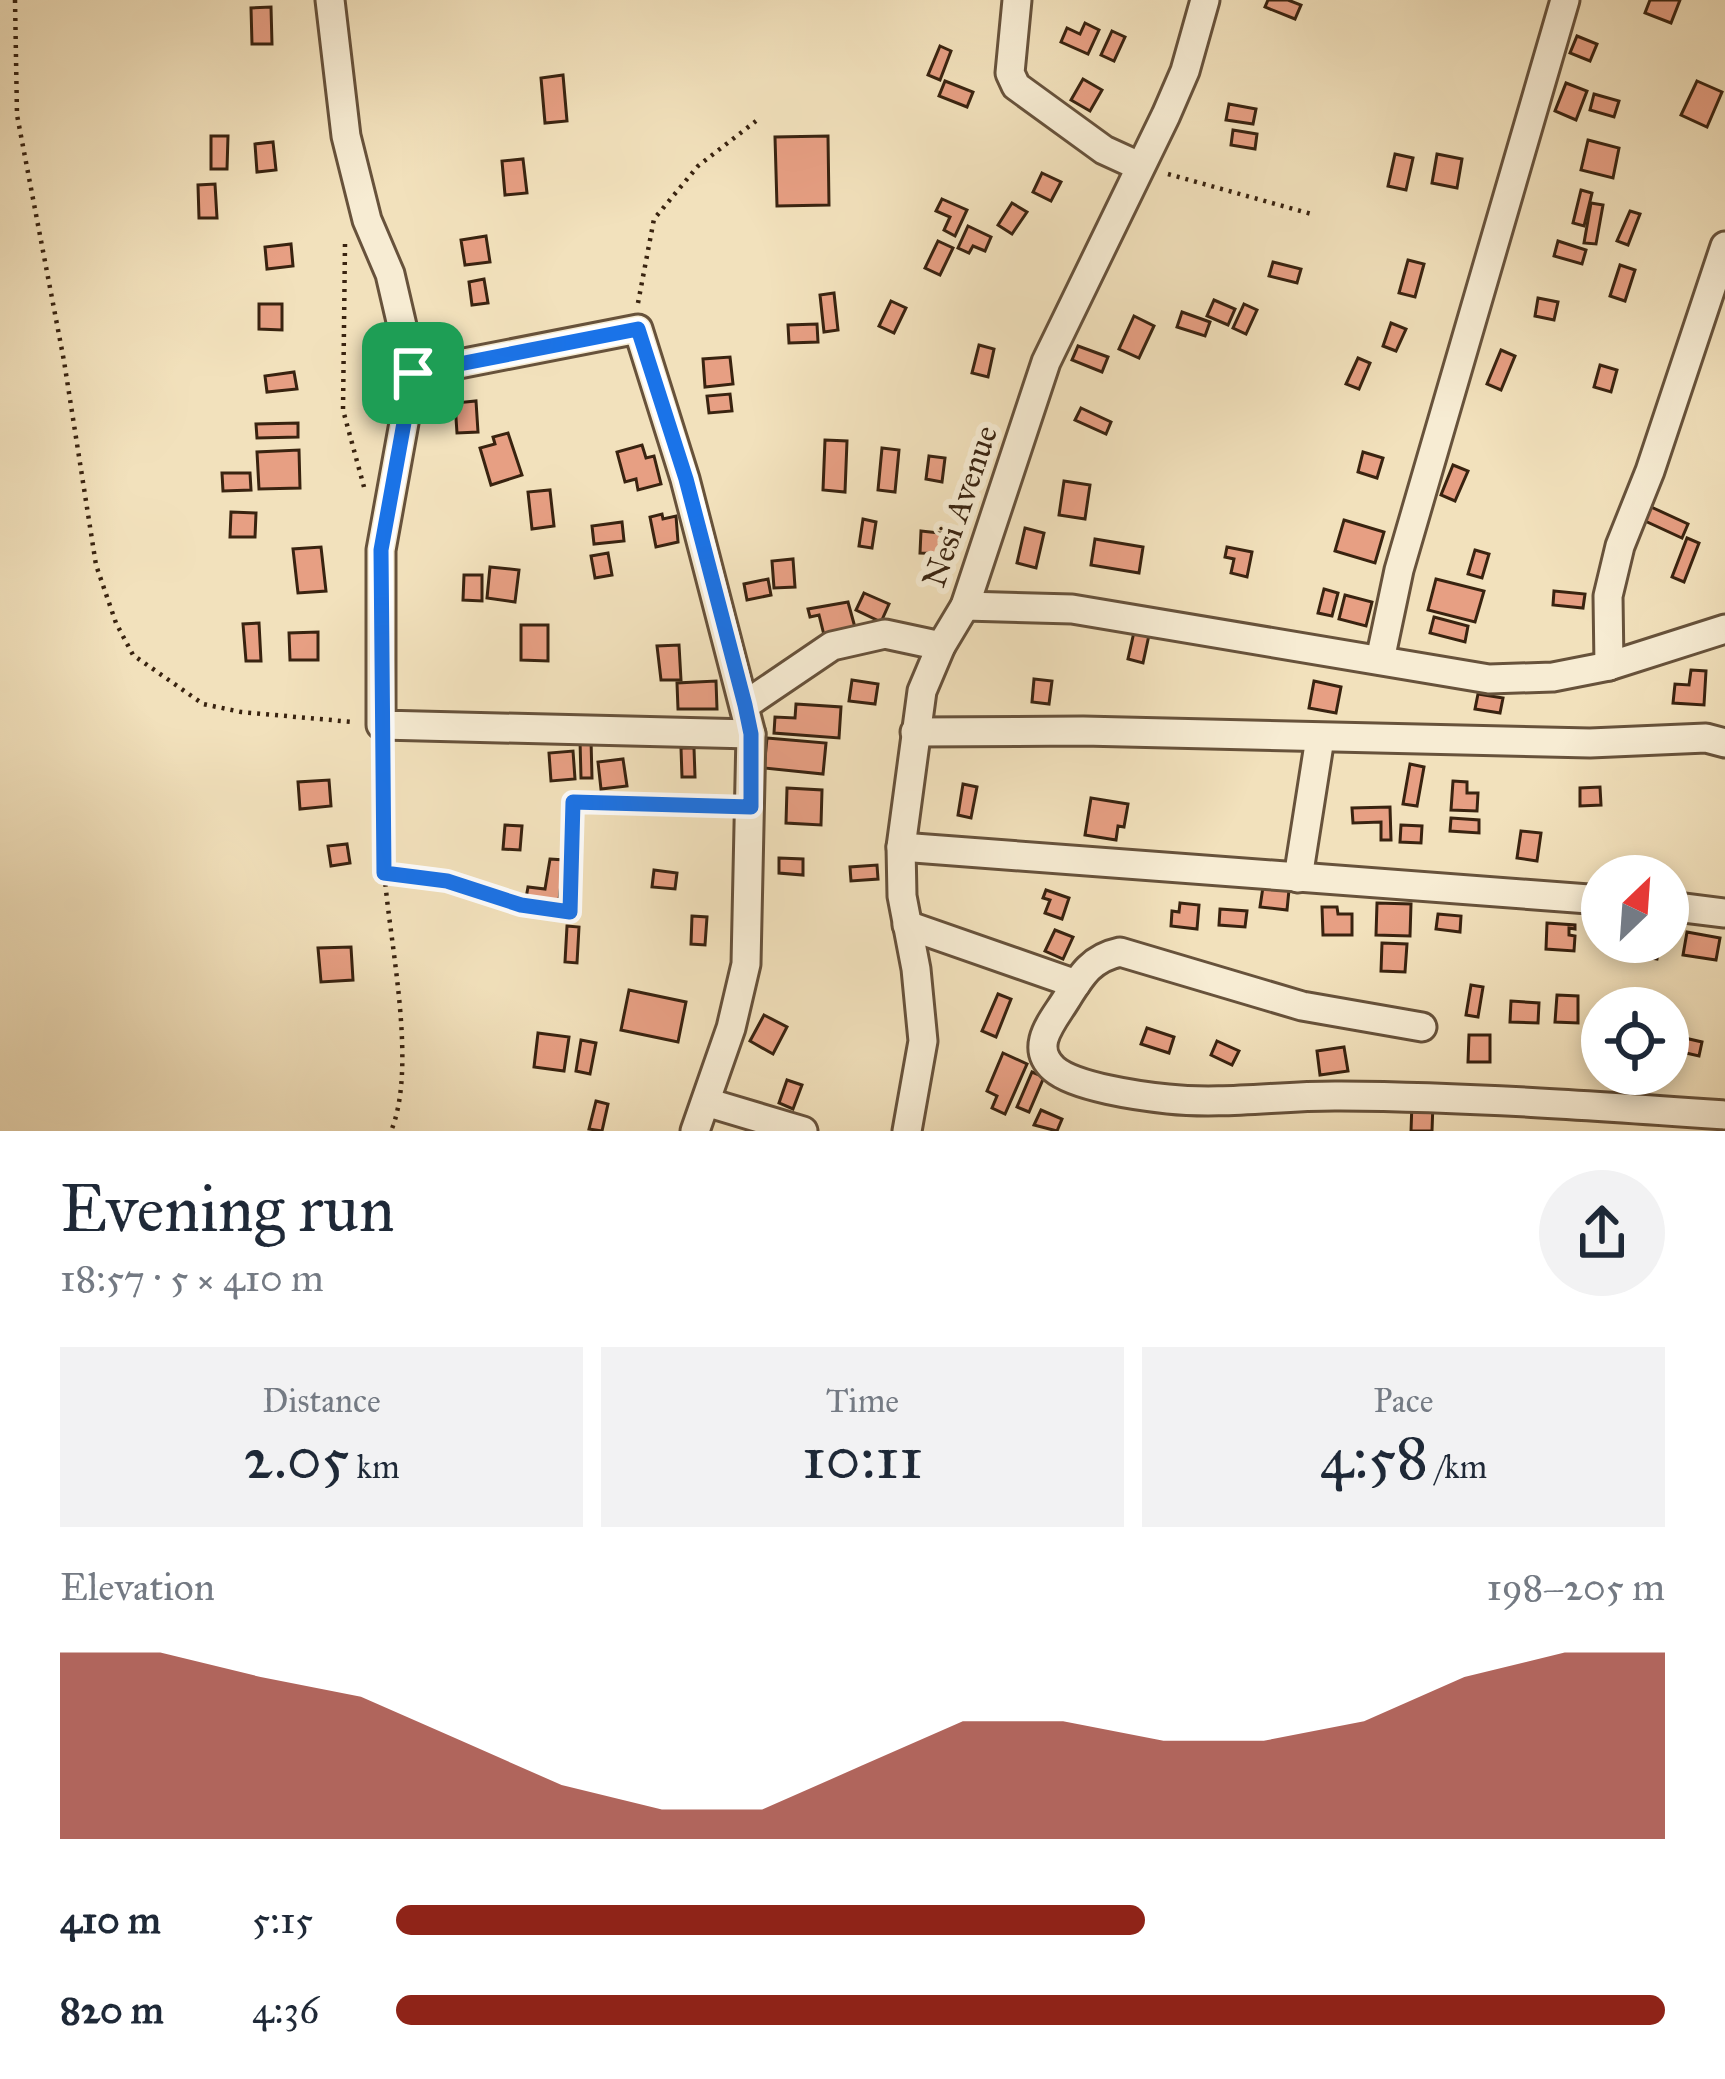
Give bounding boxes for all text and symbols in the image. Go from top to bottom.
pin [362,322,464,424]
icon: arrive [380,340,446,406]
street label: Nesi Avenue [914,420,1006,592]
north arrow [1581,855,1689,963]
map controls [1581,855,1689,1095]
button: locate [1581,987,1689,1095]
text: Evening run [60,1168,395,1249]
button: share [1539,1170,1665,1296]
text: 18:57 · 5 × 410 m [60,1254,324,1302]
text: Distance [262,1381,381,1421]
text: Time [826,1381,899,1421]
text: Pace [1374,1381,1433,1421]
text: 2.05 [243,1421,349,1494]
text: 10:11 [802,1421,923,1494]
text: 4:58 [1320,1421,1428,1494]
text: km [349,1447,400,1487]
text: /km [1428,1447,1487,1487]
text: Elevation [60,1563,215,1611]
text: 198–205 m [1487,1563,1665,1611]
text: 410 m [60,1896,161,1944]
text: 5:15 [252,1896,313,1944]
text: 820 m [60,1986,164,2034]
text: 4:36 [252,1986,319,2034]

